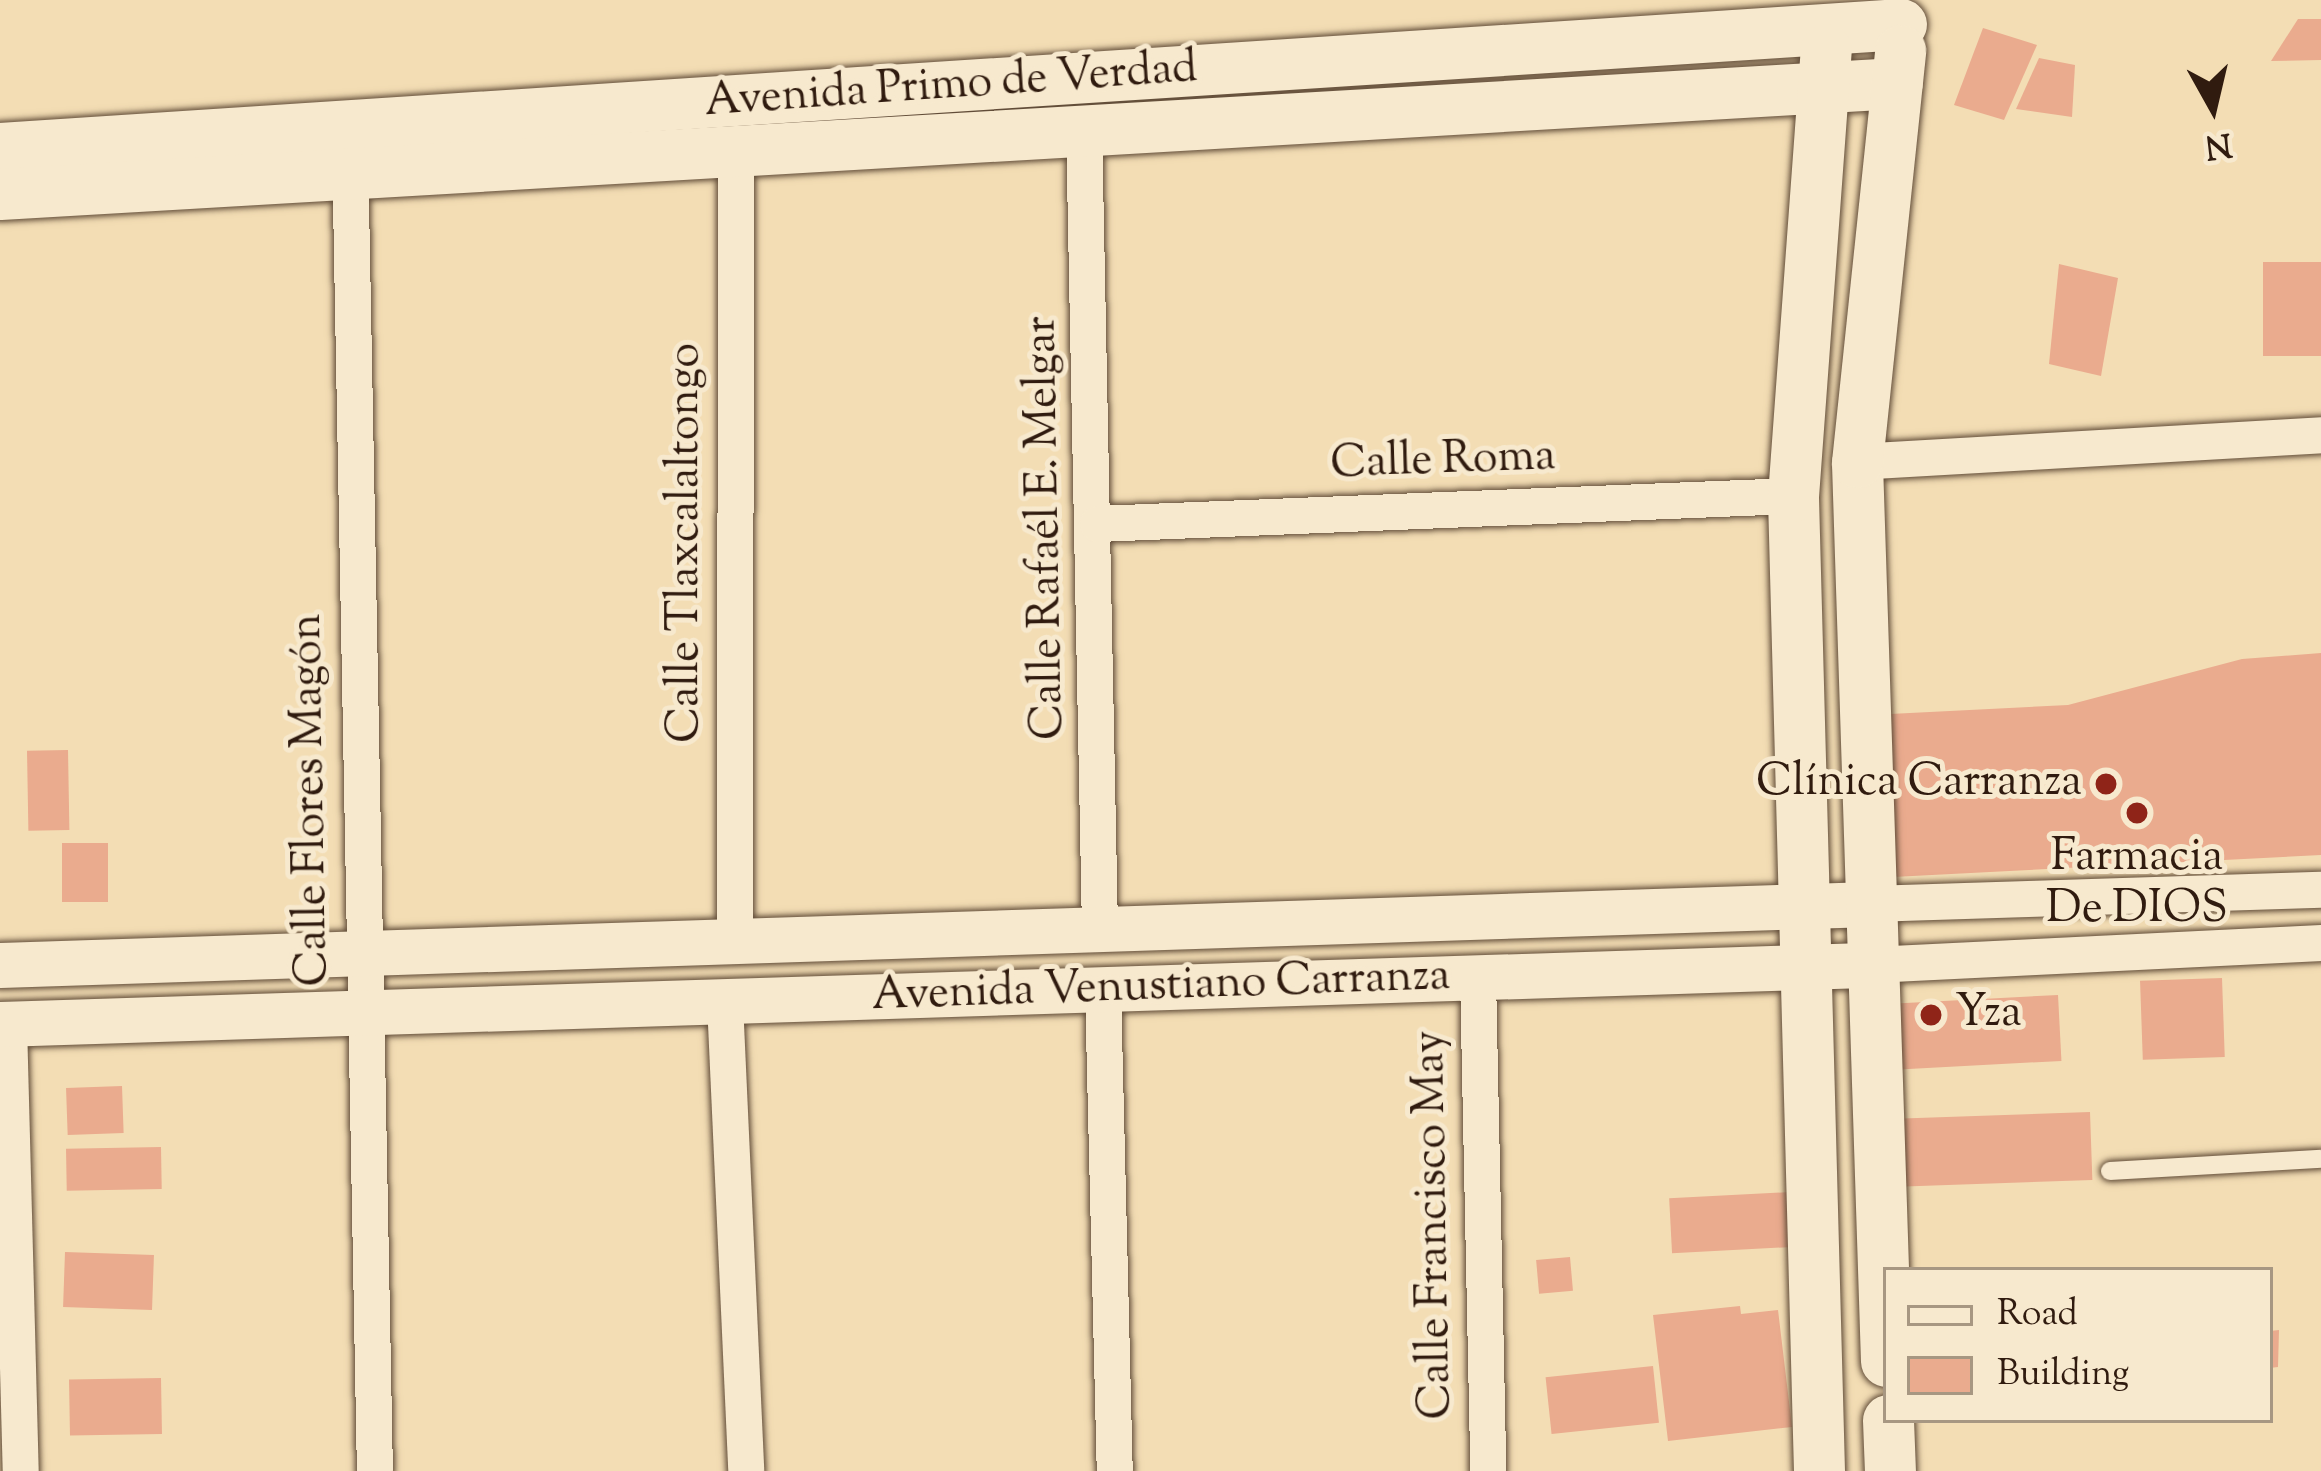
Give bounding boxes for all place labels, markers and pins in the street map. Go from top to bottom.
place label: Clínica Carranza [1756,757,2082,811]
marker: Clínica Carranza [2093,771,2119,797]
marker: Farmacia De DIOS [2124,800,2150,826]
place label: Farmacia De DIOS [2046,832,2228,938]
place label: Yza [1955,988,2022,1042]
marker: Yza [1918,1002,1944,1028]

